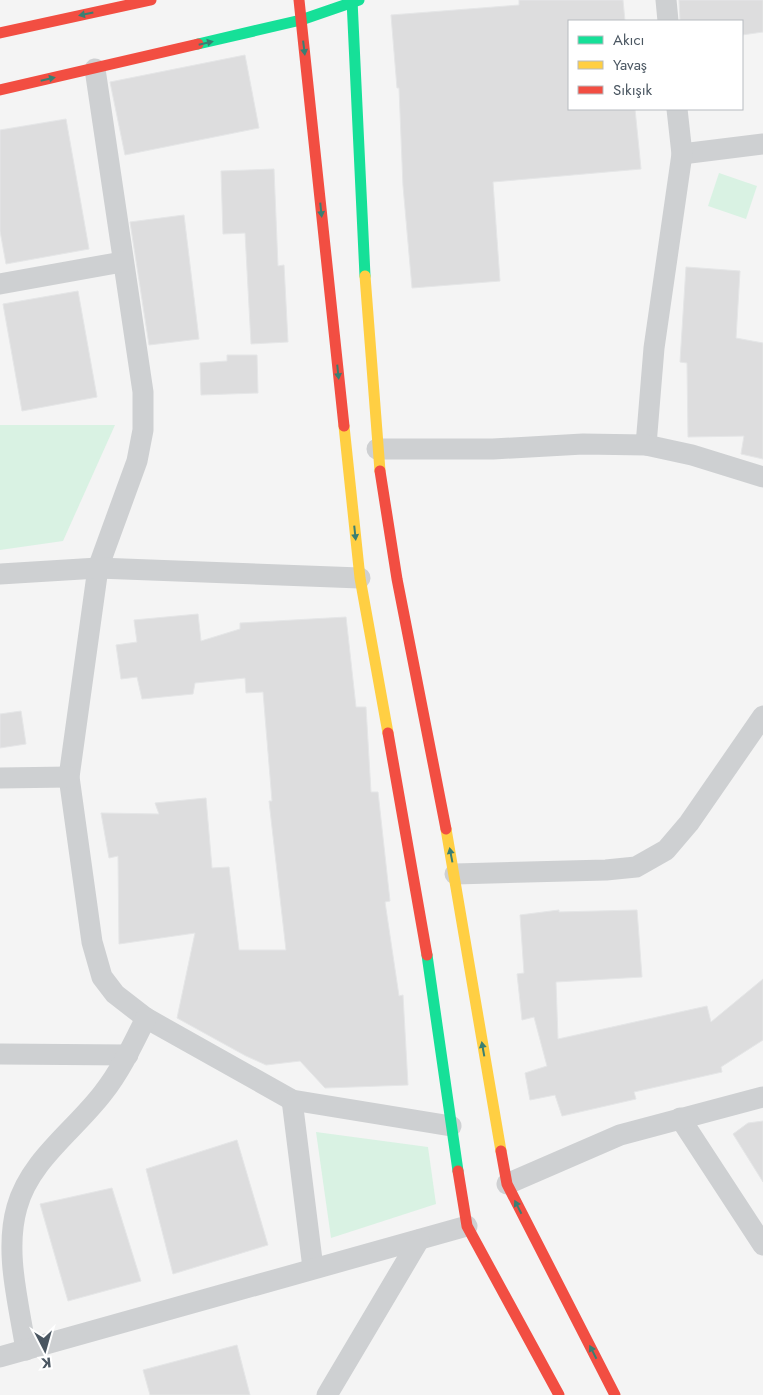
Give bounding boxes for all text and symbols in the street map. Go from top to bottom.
one-way arrow [78,10,94,18]
legend [568,20,743,110]
text: Akıcı [613,29,644,51]
one-way arrow [198,39,213,47]
one-way arrow [300,41,308,57]
text: Yavaş [613,54,647,76]
one-way arrow [40,75,55,83]
text: Sıkışık [613,79,653,101]
one-way arrow [318,202,326,218]
one-way arrow [335,364,343,380]
one-way arrow [352,526,360,542]
one-way arrow [447,847,455,862]
one-way arrow [479,1041,487,1057]
one-way arrow [514,1200,522,1214]
north arrow [20,1325,70,1375]
one-way arrow [589,1344,597,1359]
text: K [40,1352,52,1373]

